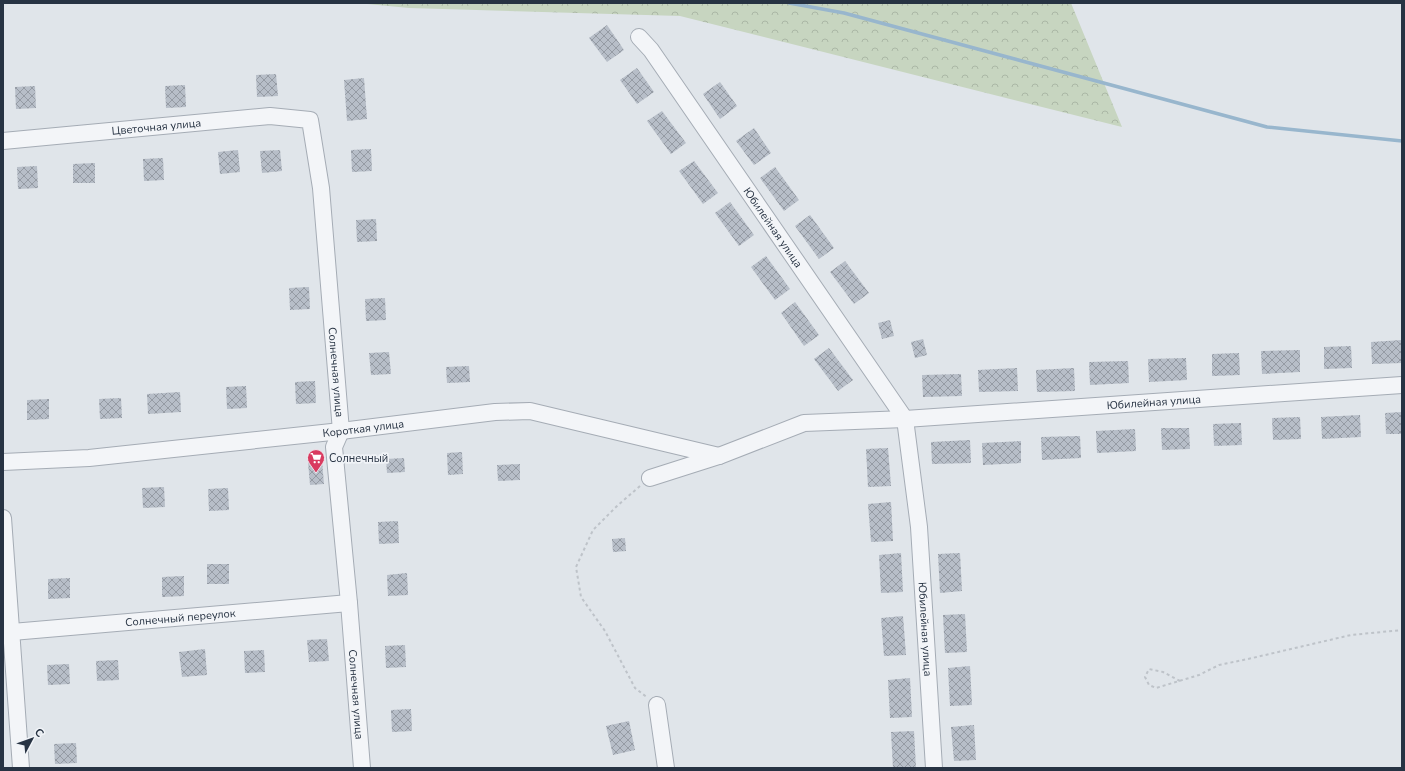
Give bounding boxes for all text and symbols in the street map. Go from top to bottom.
street label: Цветочная улица [111,115,202,139]
street label: Юбилейная улица [740,184,806,271]
street label: Солнечная улица [324,327,347,418]
street label: Юбилейная улица [1106,392,1201,413]
street label: Короткая улица [322,416,405,441]
supermarket icon: Солнечный [306,448,326,473]
place label: Солнечный [329,451,388,466]
street label: Юбилейная улица [914,582,935,677]
street label: Солнечный переулок [125,606,236,630]
street label: Солнечная улица [345,649,367,740]
north arrow [12,719,52,759]
text: С [31,725,48,741]

